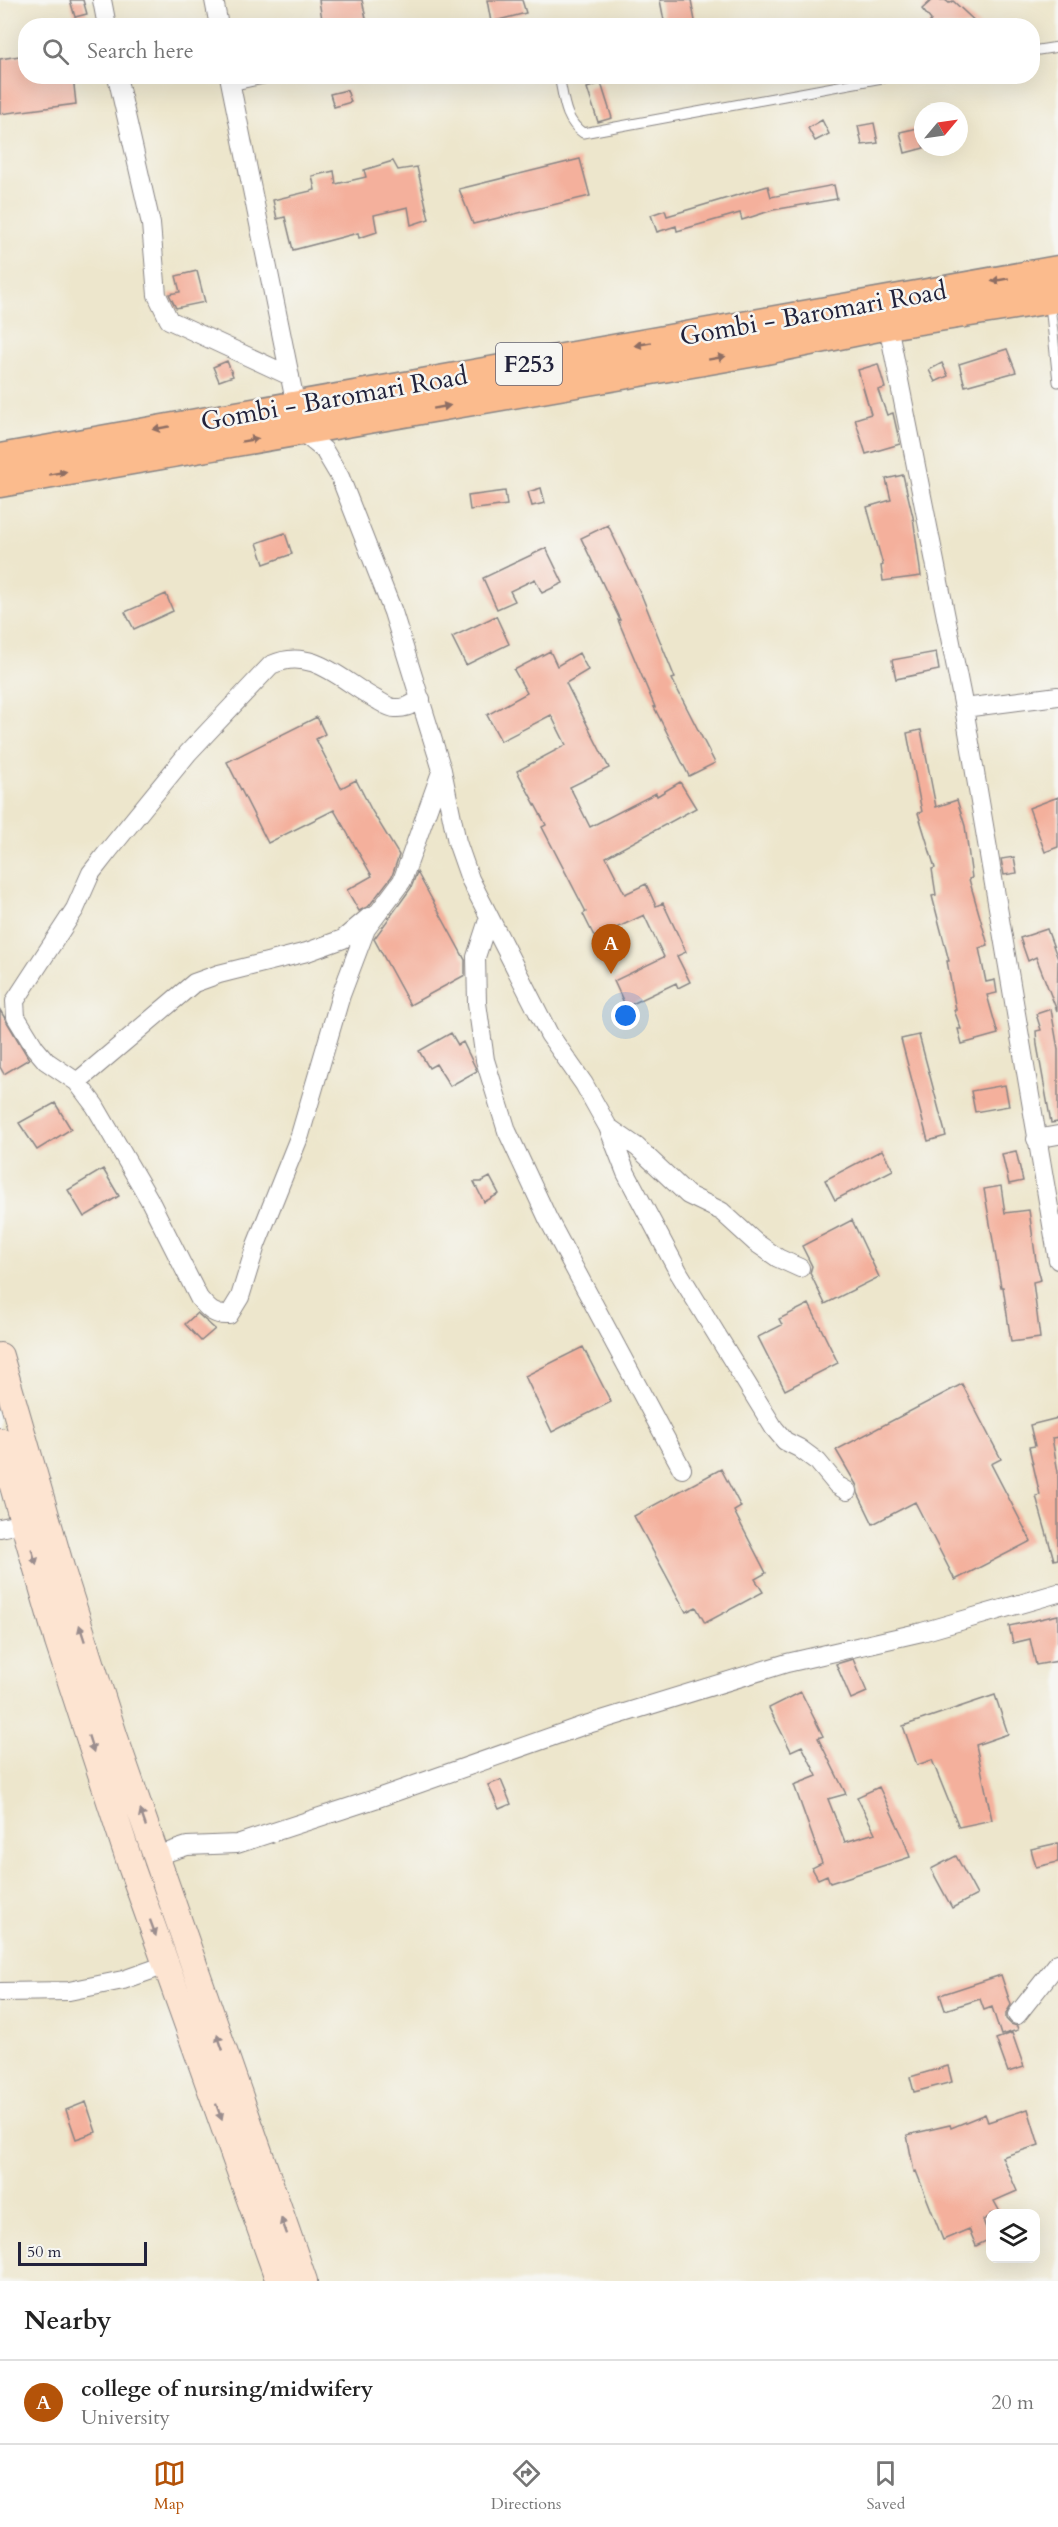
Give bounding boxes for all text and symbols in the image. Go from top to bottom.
search box [18,18,1040,84]
icon: search [39,35,72,68]
text: Search here [87,36,194,66]
north arrow [914,102,968,156]
street label: Gombi - Baromari Road [677,273,949,354]
one-way arrow [991,275,1010,284]
one-way arrow [633,340,652,349]
road number: F253 [496,343,562,385]
one-way arrow [707,354,726,363]
street label: Gombi - Baromari Road [198,358,470,439]
one-way arrow [433,402,452,411]
one-way arrow [152,424,171,433]
one-way arrow [241,435,260,444]
one-way arrow [48,468,67,477]
pin: A [592,924,630,974]
your location [611,1001,640,1030]
one-way arrow [29,1548,39,1566]
one-way arrow [77,1624,86,1642]
one-way arrow [87,1735,96,1753]
one-way arrow [137,1809,147,1827]
one-way arrow [149,1919,159,1937]
one-way arrow [215,2033,224,2051]
one-way arrow [215,2103,225,2121]
map controls [986,2209,1040,2263]
button: layers [986,2209,1040,2263]
one-way arrow [279,2217,289,2235]
scale bar [18,2239,147,2266]
text: 50 m [27,2241,61,2263]
text: Nearby [24,2303,112,2338]
text: college of nursing/midwifery [81,2374,373,2404]
text: A [36,2389,51,2416]
text: 20 m [991,2389,1034,2416]
text: University [81,2404,170,2431]
tab: Map [153,2457,186,2515]
tab: Directions [491,2457,561,2515]
tab: Saved [867,2457,905,2515]

